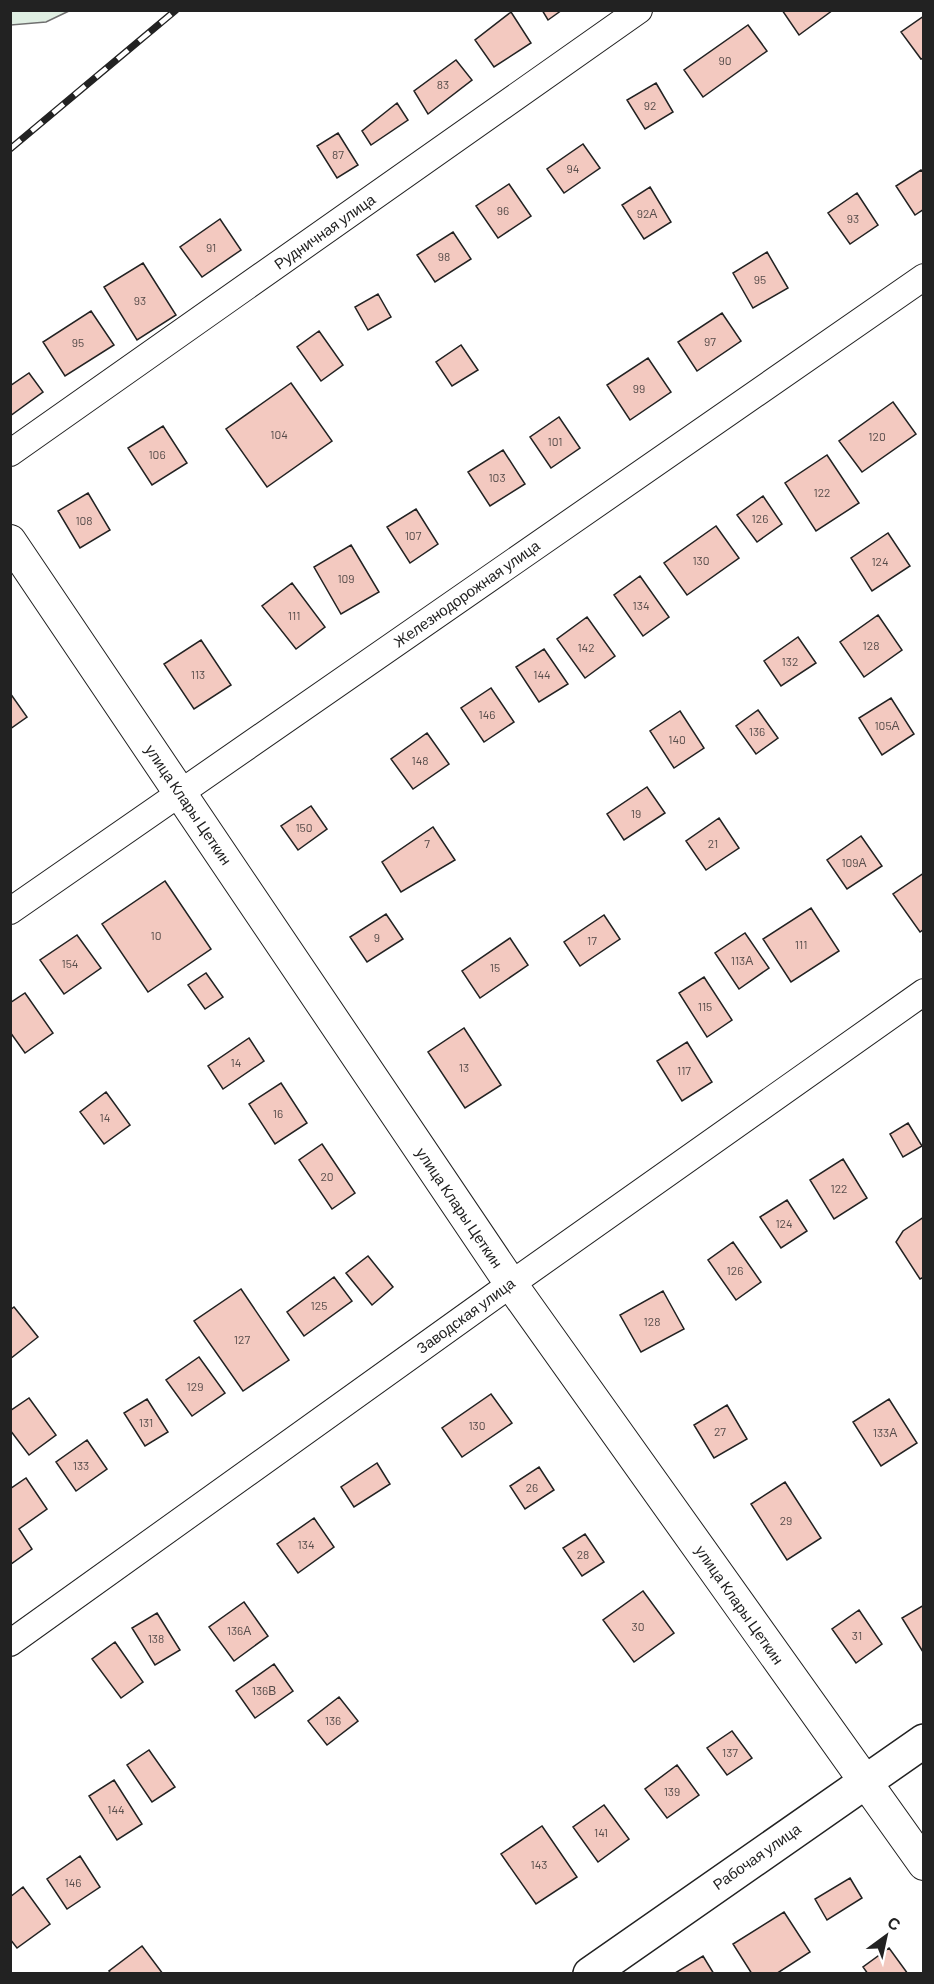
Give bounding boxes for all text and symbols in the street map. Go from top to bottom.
house number: 90 [718,53,732,67]
house number: 83 [437,77,449,91]
house number: 92 [644,98,656,112]
house number: 87 [332,147,344,161]
house number: 94 [567,161,579,175]
street label: Рудничная улица [270,189,379,273]
house number: 96 [497,203,509,217]
house number: 92А [637,206,657,220]
house number: 93 [847,211,859,225]
house number: 91 [206,240,216,254]
house number: 98 [438,249,450,263]
house number: 95 [754,272,766,286]
house number: 93 [134,293,146,307]
house number: 97 [704,334,716,348]
house number: 95 [72,335,84,349]
house number: 99 [633,381,645,395]
house number: 104 [270,427,288,441]
house number: 120 [868,429,886,443]
house number: 101 [548,434,562,448]
house number: 106 [148,447,166,461]
house number: 103 [488,470,506,484]
house number: 122 [813,485,831,499]
house number: 126 [752,511,768,525]
house number: 108 [75,513,93,527]
house number: 107 [405,528,422,542]
street label: Железнодорожная улица [390,536,543,650]
house number: 130 [692,553,710,567]
house number: 124 [871,554,889,568]
house number: 109 [337,571,355,585]
house number: 134 [633,598,650,612]
house number: 111 [288,608,300,622]
house number: 128 [863,638,879,652]
house number: 142 [577,640,595,654]
house number: 132 [782,654,798,668]
house number: 113 [191,667,205,681]
house number: 144 [533,667,551,681]
house number: 146 [479,707,496,721]
house number: 105А [874,718,900,732]
house number: 136 [749,724,765,738]
house number: 140 [668,732,686,746]
street label: улица Клары Цеткин [142,741,236,868]
house number: 148 [411,753,429,767]
house number: 19 [631,806,641,820]
house number: 150 [295,820,313,834]
house number: 7 [424,836,430,850]
house number: 21 [708,836,718,850]
house number: 109А [841,855,867,869]
house number: 10 [151,928,161,942]
house number: 9 [374,930,380,944]
house number: 17 [587,933,597,947]
house number: 111 [795,937,807,951]
house number: 113А [731,953,753,967]
house number: 154 [62,956,78,970]
house number: 15 [490,960,500,974]
house number: 115 [698,999,712,1013]
house number: 14 [231,1055,241,1069]
house number: 13 [459,1060,469,1074]
house number: 117 [677,1063,691,1077]
house number: 16 [273,1106,283,1120]
house number: 14 [100,1110,110,1124]
street label: улица Клары Цеткин [413,1144,507,1271]
house number: 20 [320,1169,334,1183]
house number: 122 [830,1181,848,1195]
house number: 124 [775,1216,793,1230]
house number: 126 [727,1263,743,1277]
street label: Заводская улица [413,1273,519,1357]
house number: 125 [311,1298,327,1312]
house number: 128 [644,1314,660,1328]
house number: 127 [234,1332,250,1346]
house number: 129 [187,1379,203,1393]
house number: 131 [139,1415,153,1429]
house number: 130 [468,1418,486,1432]
house number: 27 [714,1424,726,1438]
house number: 133А [873,1425,897,1439]
house number: 133 [73,1458,89,1472]
house number: 26 [526,1480,538,1494]
house number: 29 [780,1513,792,1527]
house number: 134 [298,1537,315,1551]
street label: улица Клары Цеткин [692,1541,788,1667]
house number: 28 [577,1547,589,1561]
house number: 30 [632,1619,644,1633]
house number: 136А [227,1623,251,1637]
house number: 31 [852,1628,862,1642]
house number: 138 [148,1631,164,1645]
house number: 136В [252,1683,276,1697]
house number: 136 [325,1713,341,1727]
house number: 137 [722,1745,738,1759]
house number: 139 [664,1784,680,1798]
house number: 144 [107,1802,125,1816]
street label: Рабочая улица [709,1819,804,1893]
house number: 141 [594,1825,608,1839]
house number: 143 [531,1857,548,1871]
house number: 146 [65,1875,82,1889]
north arrow [856,1906,916,1966]
text: С [884,1912,905,1934]

